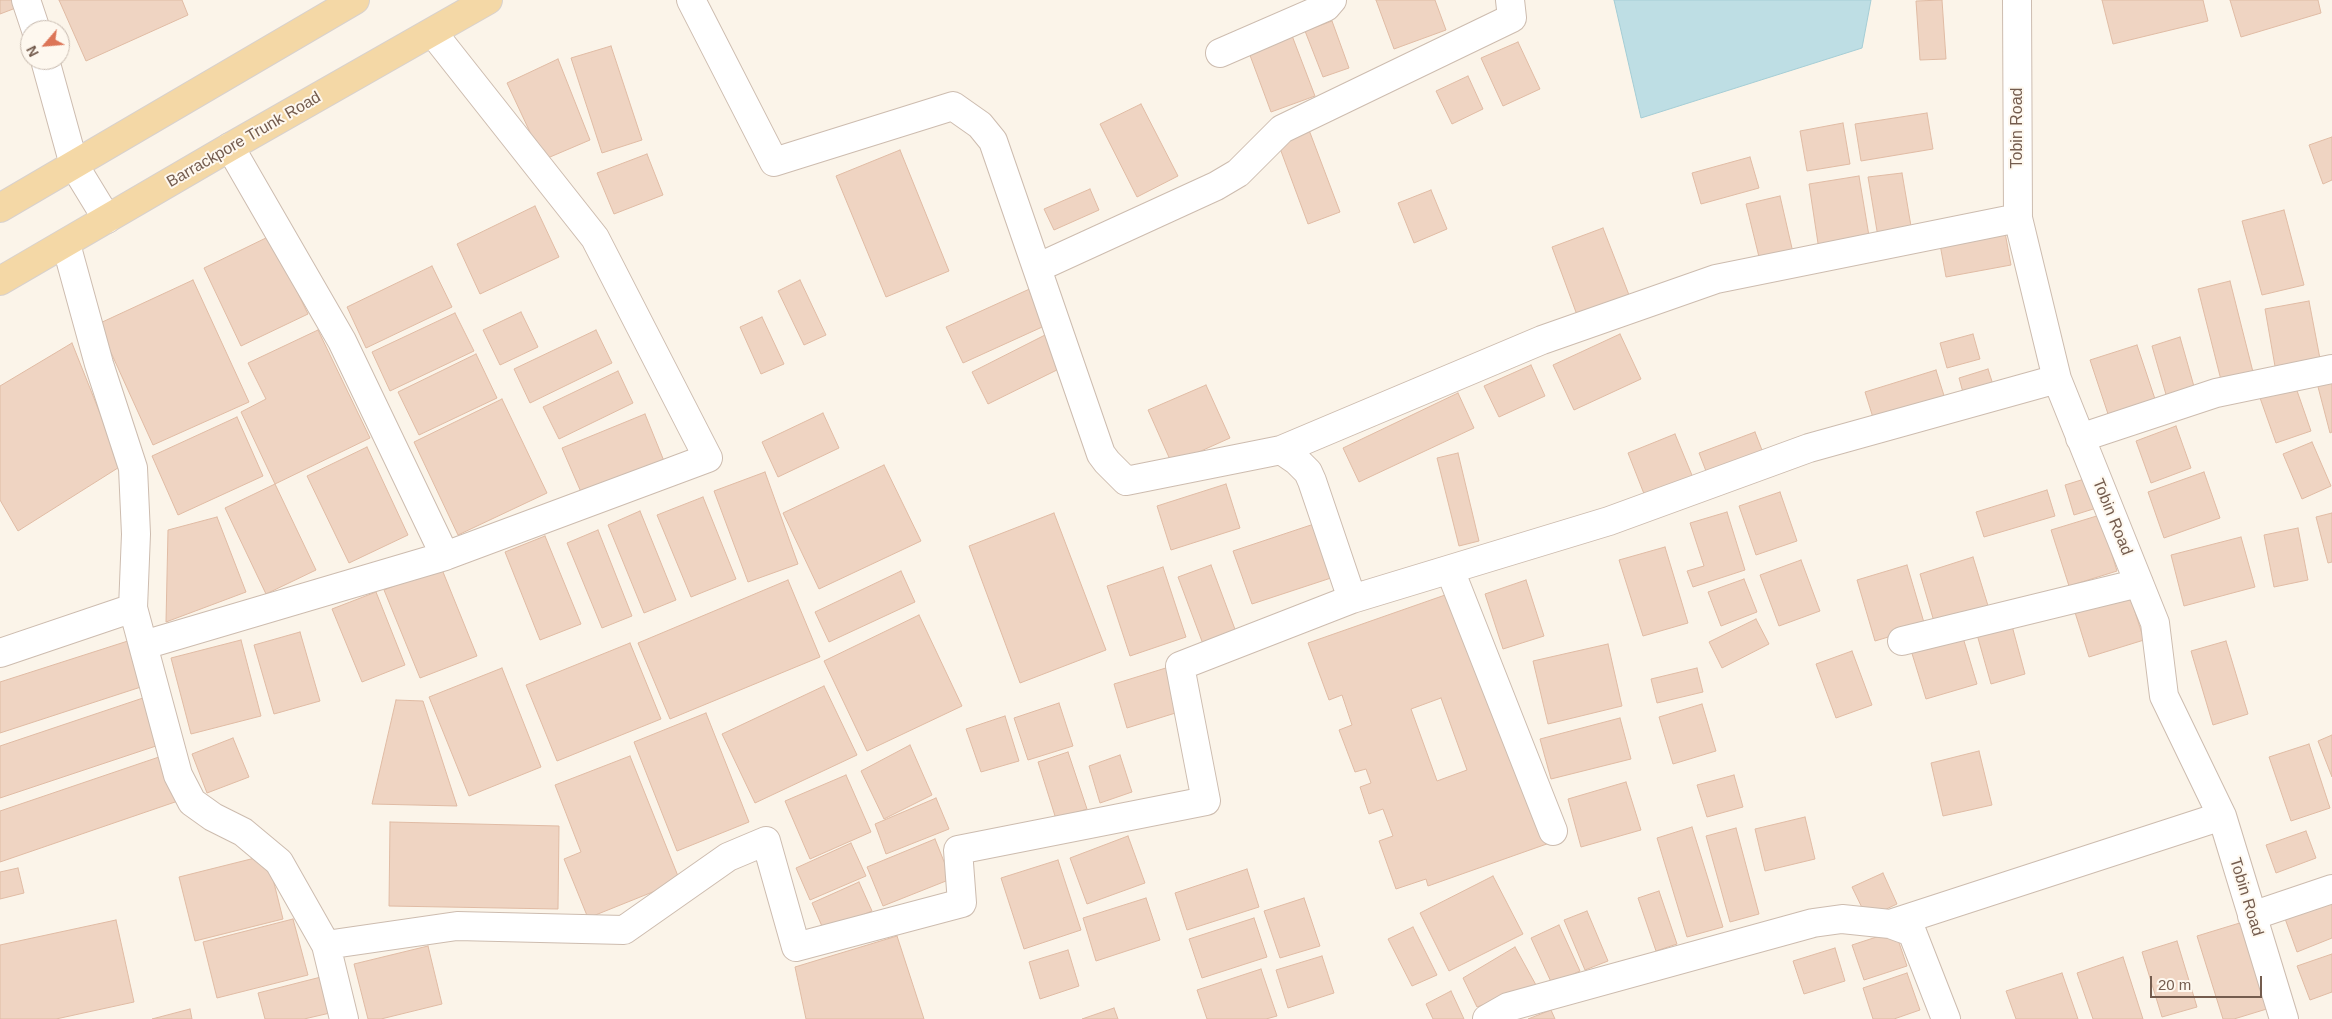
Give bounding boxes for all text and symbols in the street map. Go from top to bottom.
north arrow [20,20,70,70]
text: N [23,43,42,59]
street label: Barrackpore Trunk Road [164,88,324,192]
street label: Tobin Road [2008,88,2028,168]
street label: Tobin Road [2088,476,2136,558]
street label: Tobin Road [2225,855,2267,939]
scale bar [2152,966,2264,998]
text: 20 m [2158,976,2191,993]

